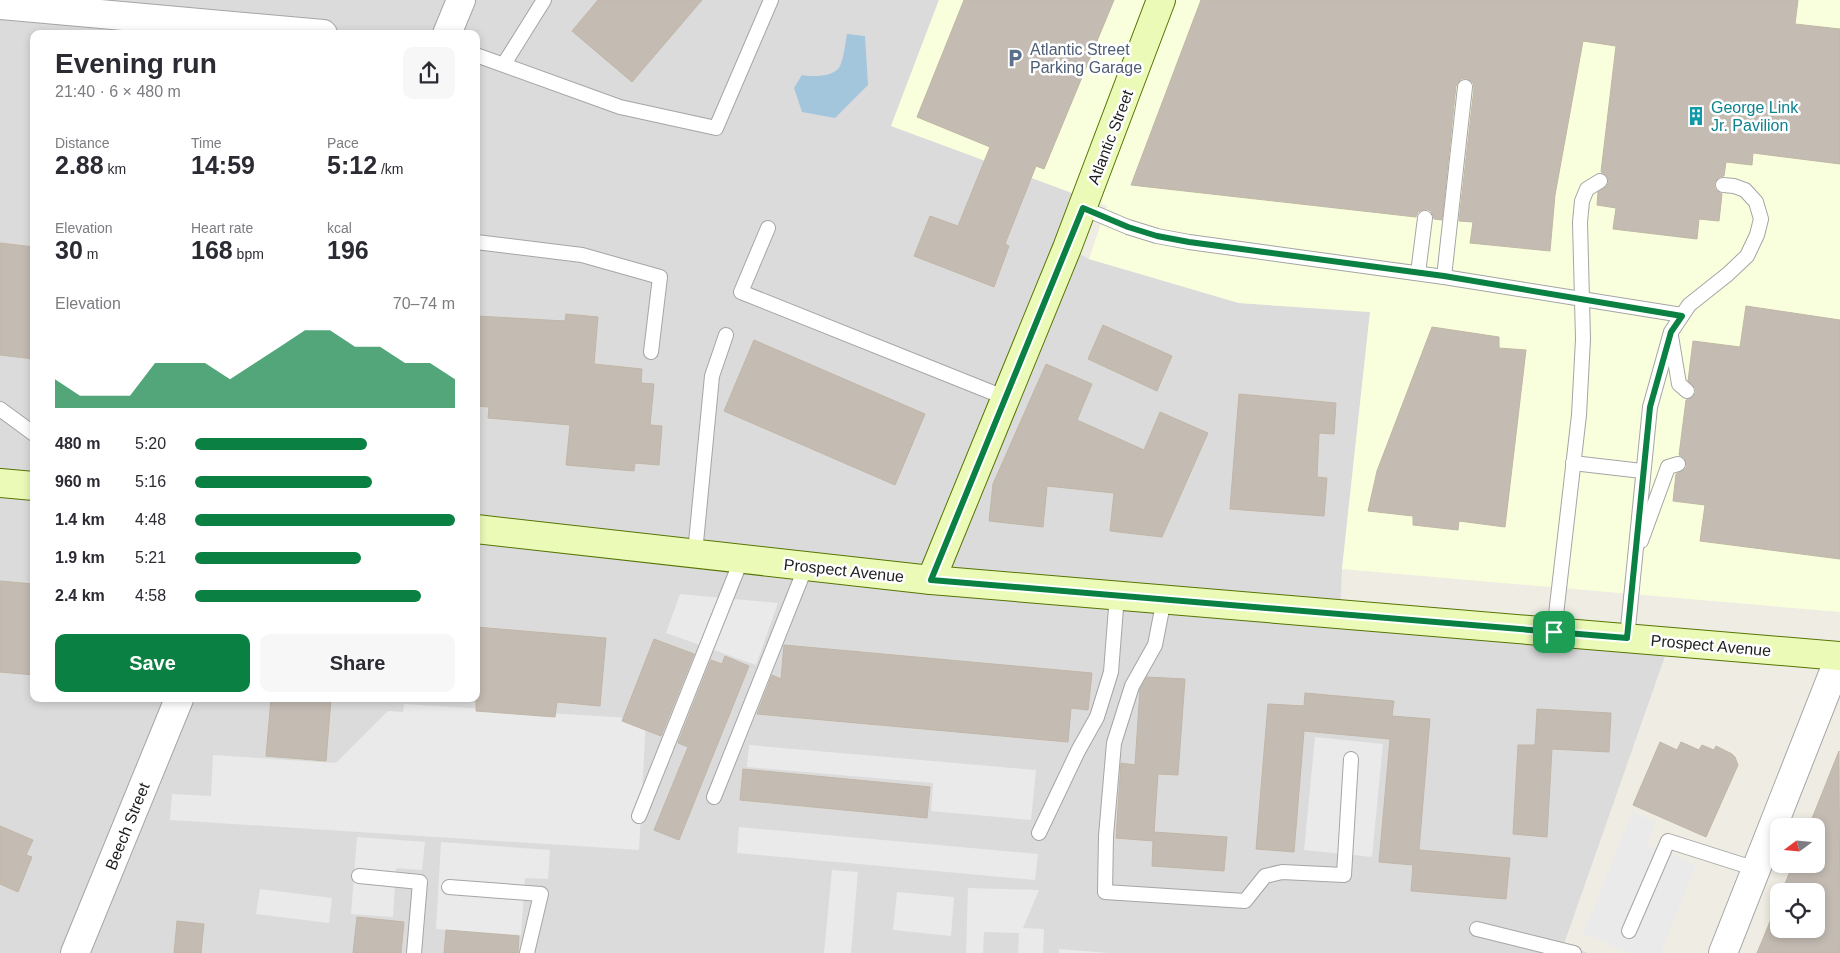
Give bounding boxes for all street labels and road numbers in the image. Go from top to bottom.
street label: Atlantic Street [1085,87,1136,187]
street label: Prospect Avenue [783,556,905,585]
street label: Prospect Avenue [1650,632,1772,659]
street label: Beech Street [102,780,153,872]

